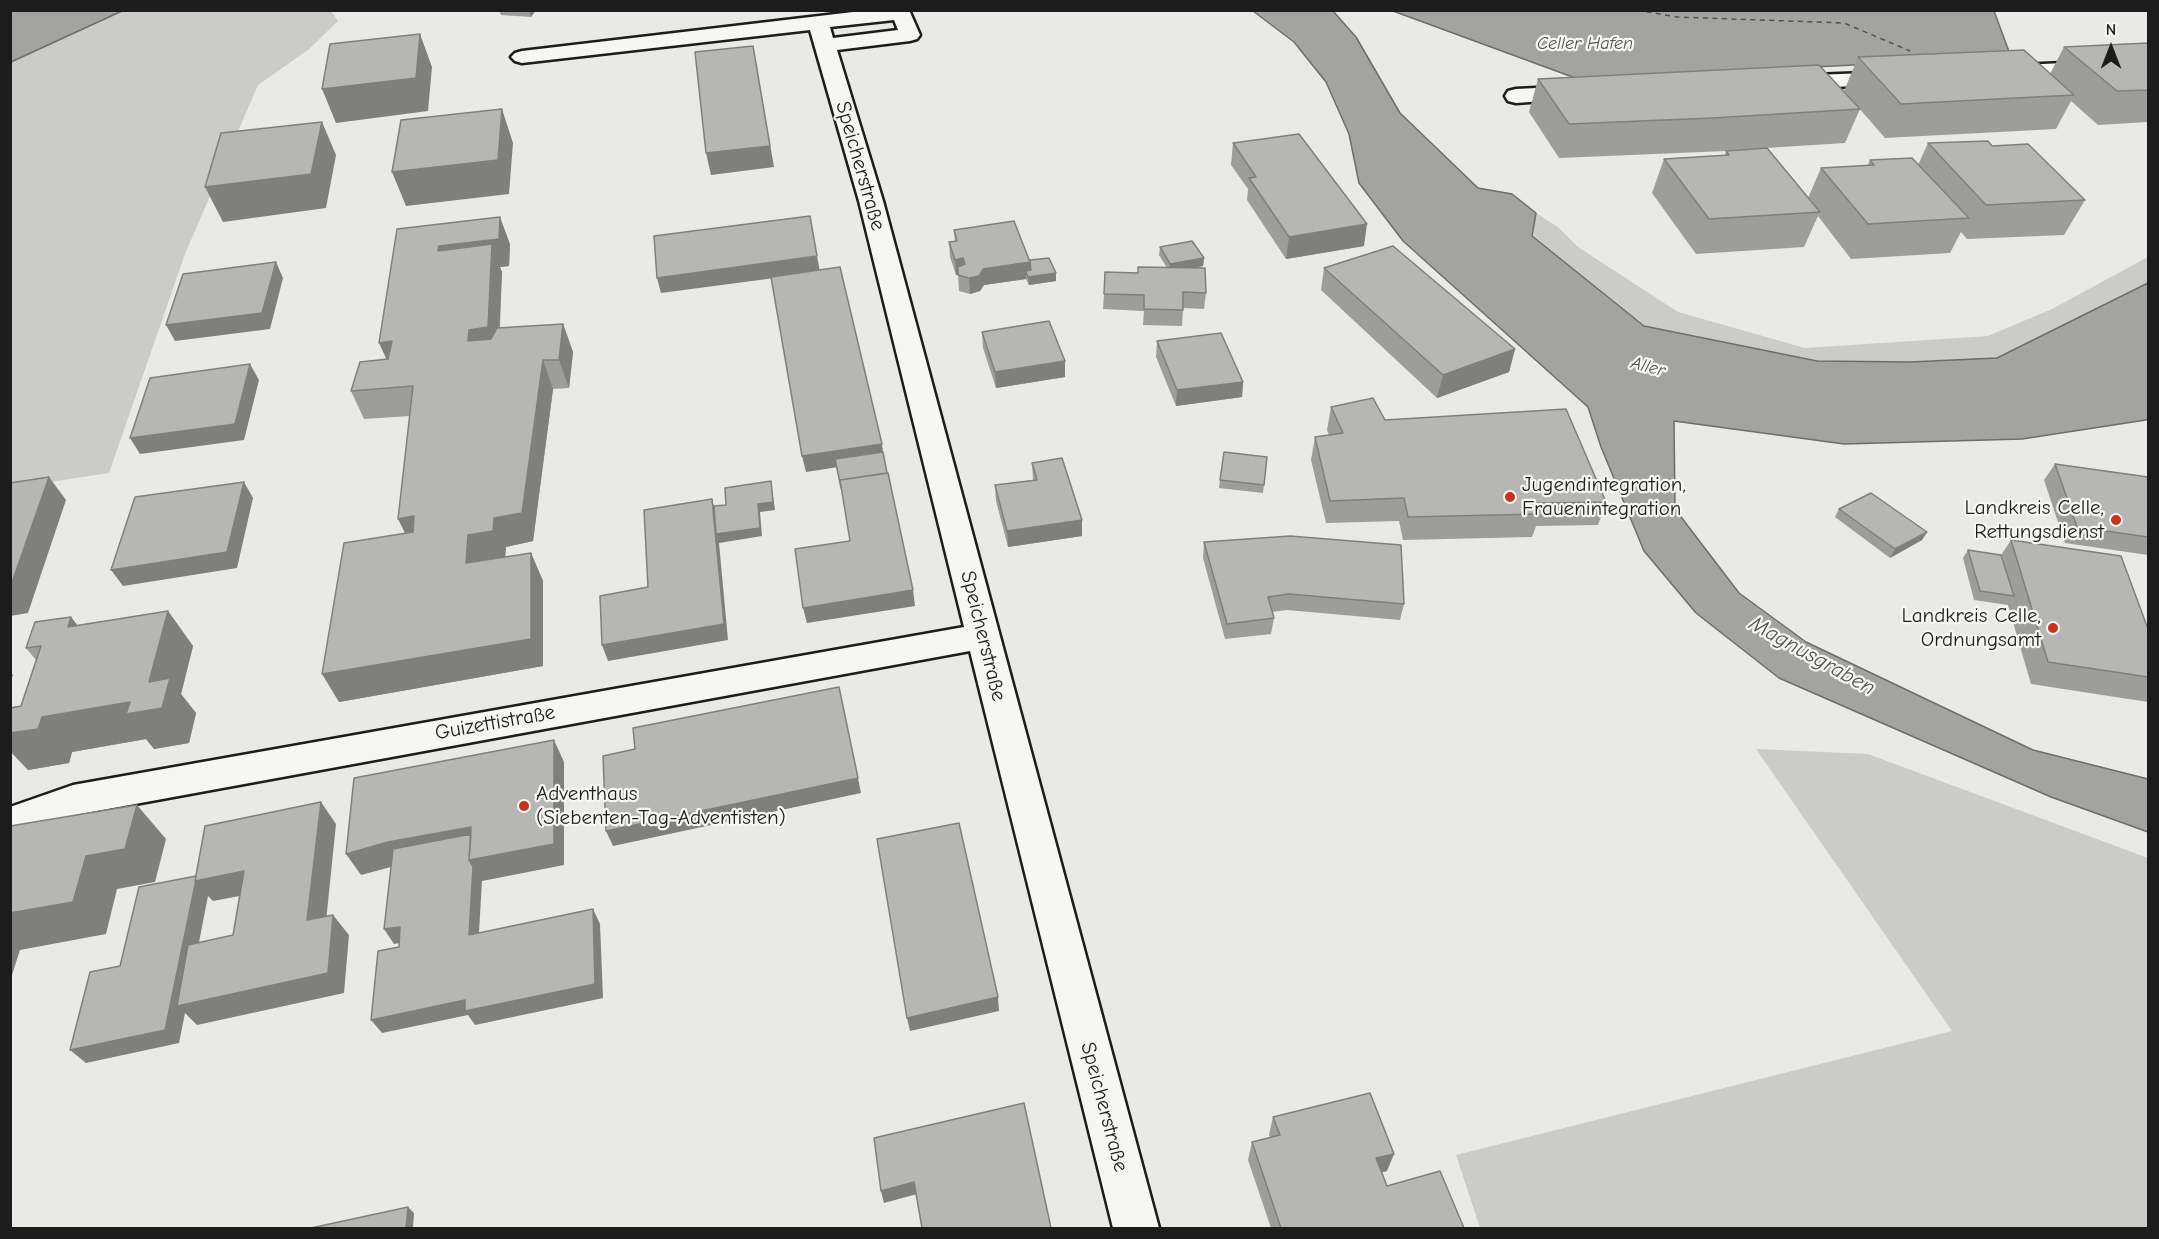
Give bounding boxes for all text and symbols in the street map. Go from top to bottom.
north arrow [2081,18,2141,78]
text: N [2106,21,2116,39]
water label: Celler Hafen [1537,33,1633,55]
street label: Speicherstraße [830,98,890,234]
water label: Aller [1629,352,1667,382]
place label: Jugendintegration, Frauenintegration [1522,472,1686,522]
marker: Jugendintegration, Frauenintegration [1503,490,1517,504]
place label: Landkreis Celle, Rettungsdienst [1965,495,2104,545]
marker: Landkreis Celle, Rettungsdienst [2109,513,2123,527]
street label: Speicherstraße [955,568,1011,704]
place label: Landkreis Celle, Ordnungsamt [1902,603,2041,653]
water label: Magnusgraben [1744,610,1880,702]
marker: Landkreis Celle, Ordnungsamt [2046,621,2060,635]
street label: Guizettistraße [433,700,557,746]
place label: Adventhaus (Siebenten-Tag-Adventisten) [536,781,786,831]
marker: Adventhaus (Siebenten-Tag-Adventisten) [517,799,531,813]
street label: Speicherstraße [1075,1039,1133,1175]

